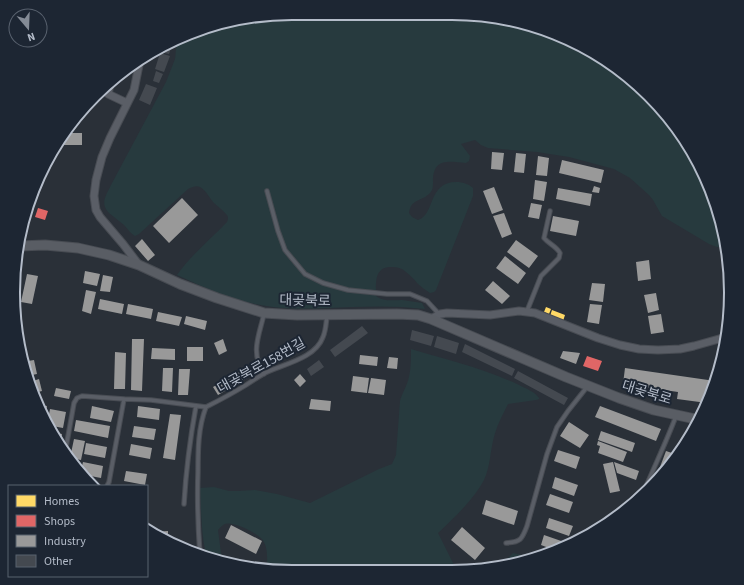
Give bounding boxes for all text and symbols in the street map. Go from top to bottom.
north arrow [8,8,48,48]
text: N [25,29,37,45]
street label: 대곶북로 [279,291,331,311]
street label: 대곶북로158번길 [214,333,309,398]
street label: 대곶북로 [619,376,674,410]
legend [8,485,148,577]
text: Homes [44,493,79,510]
text: Shops [44,513,75,530]
text: Industry [44,533,86,550]
text: Other [44,553,74,570]

